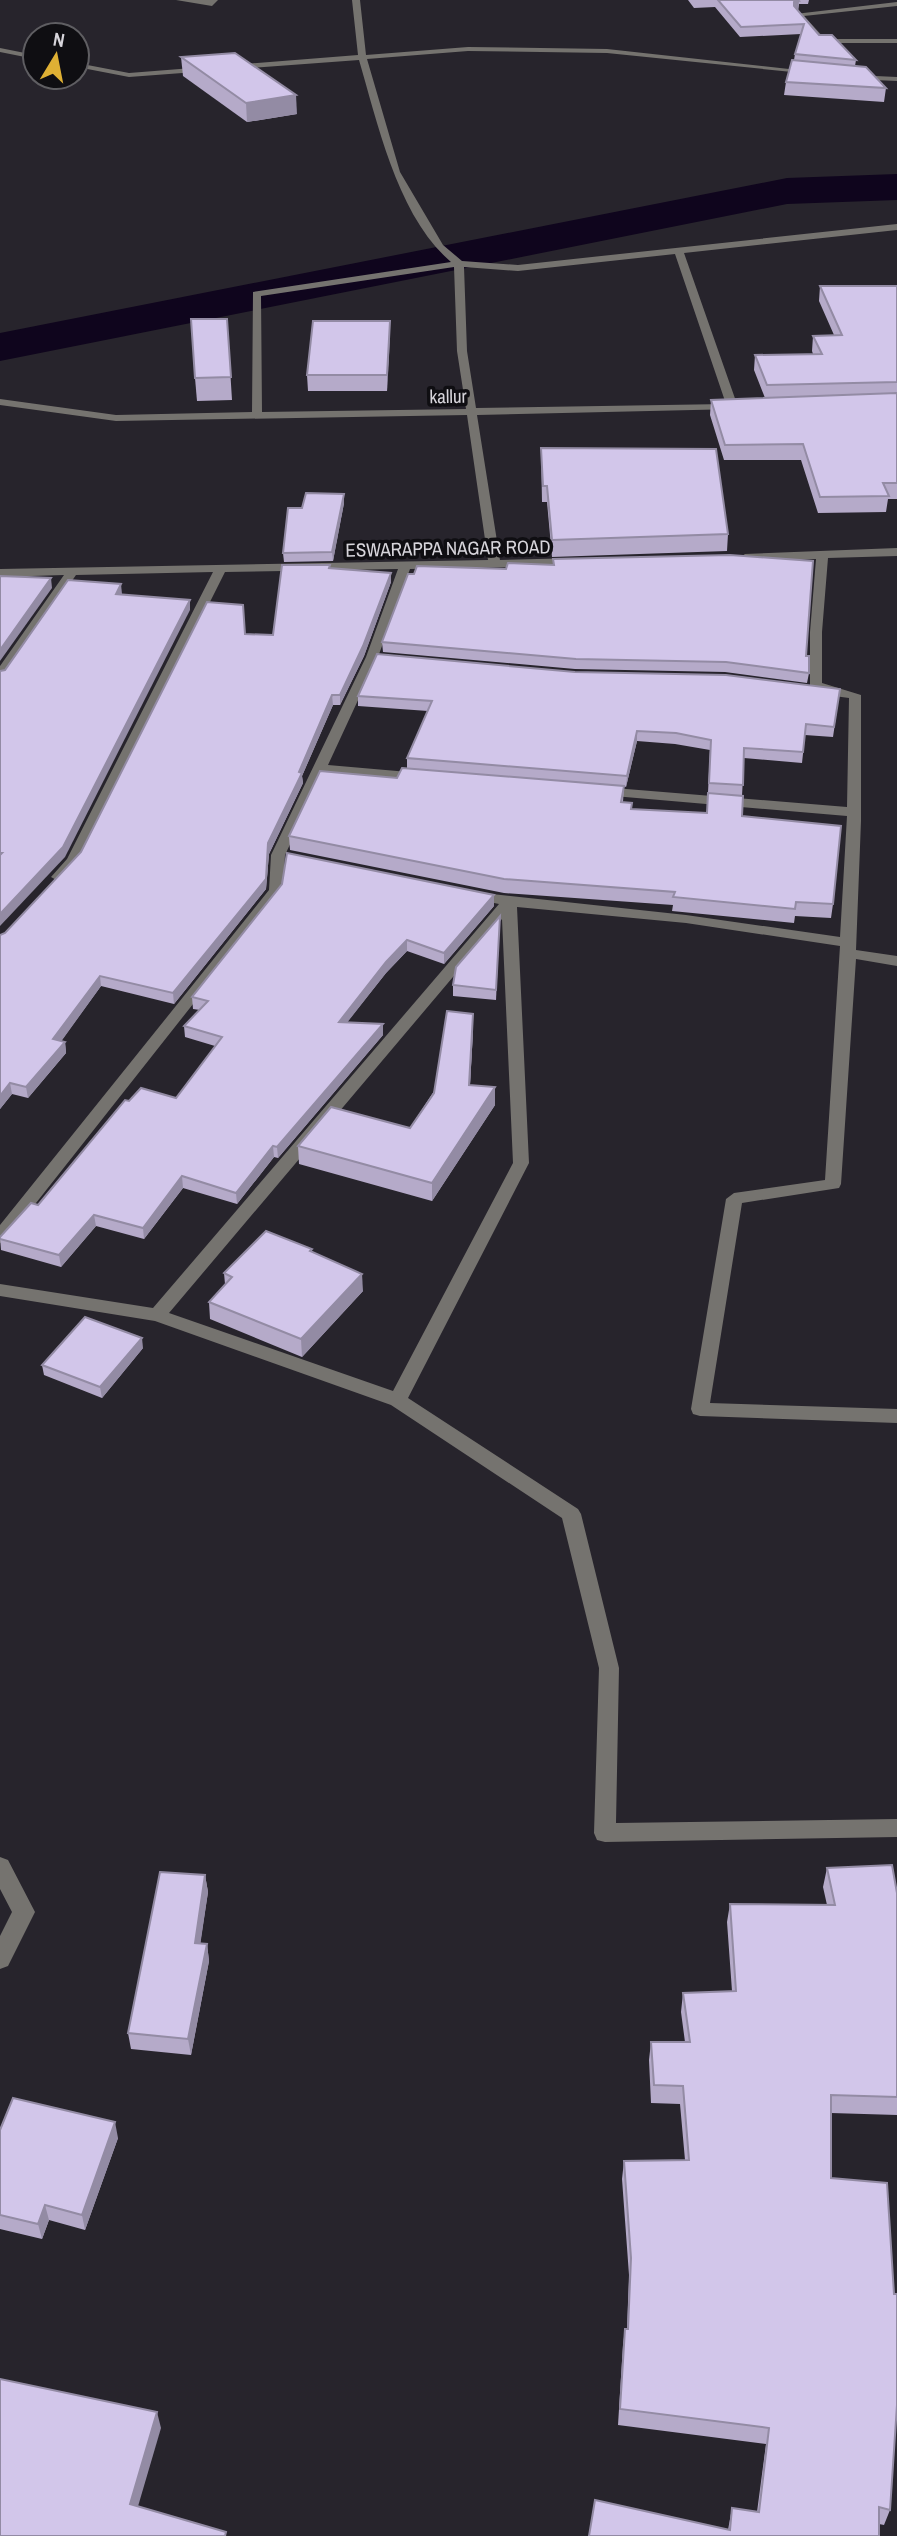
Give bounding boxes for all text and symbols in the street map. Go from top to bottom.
north arrow [21,21,91,91]
text: N [51,25,67,53]
street label: kallur [429,383,468,409]
street label: ESWARAPPA NAGAR ROAD [345,533,551,563]

